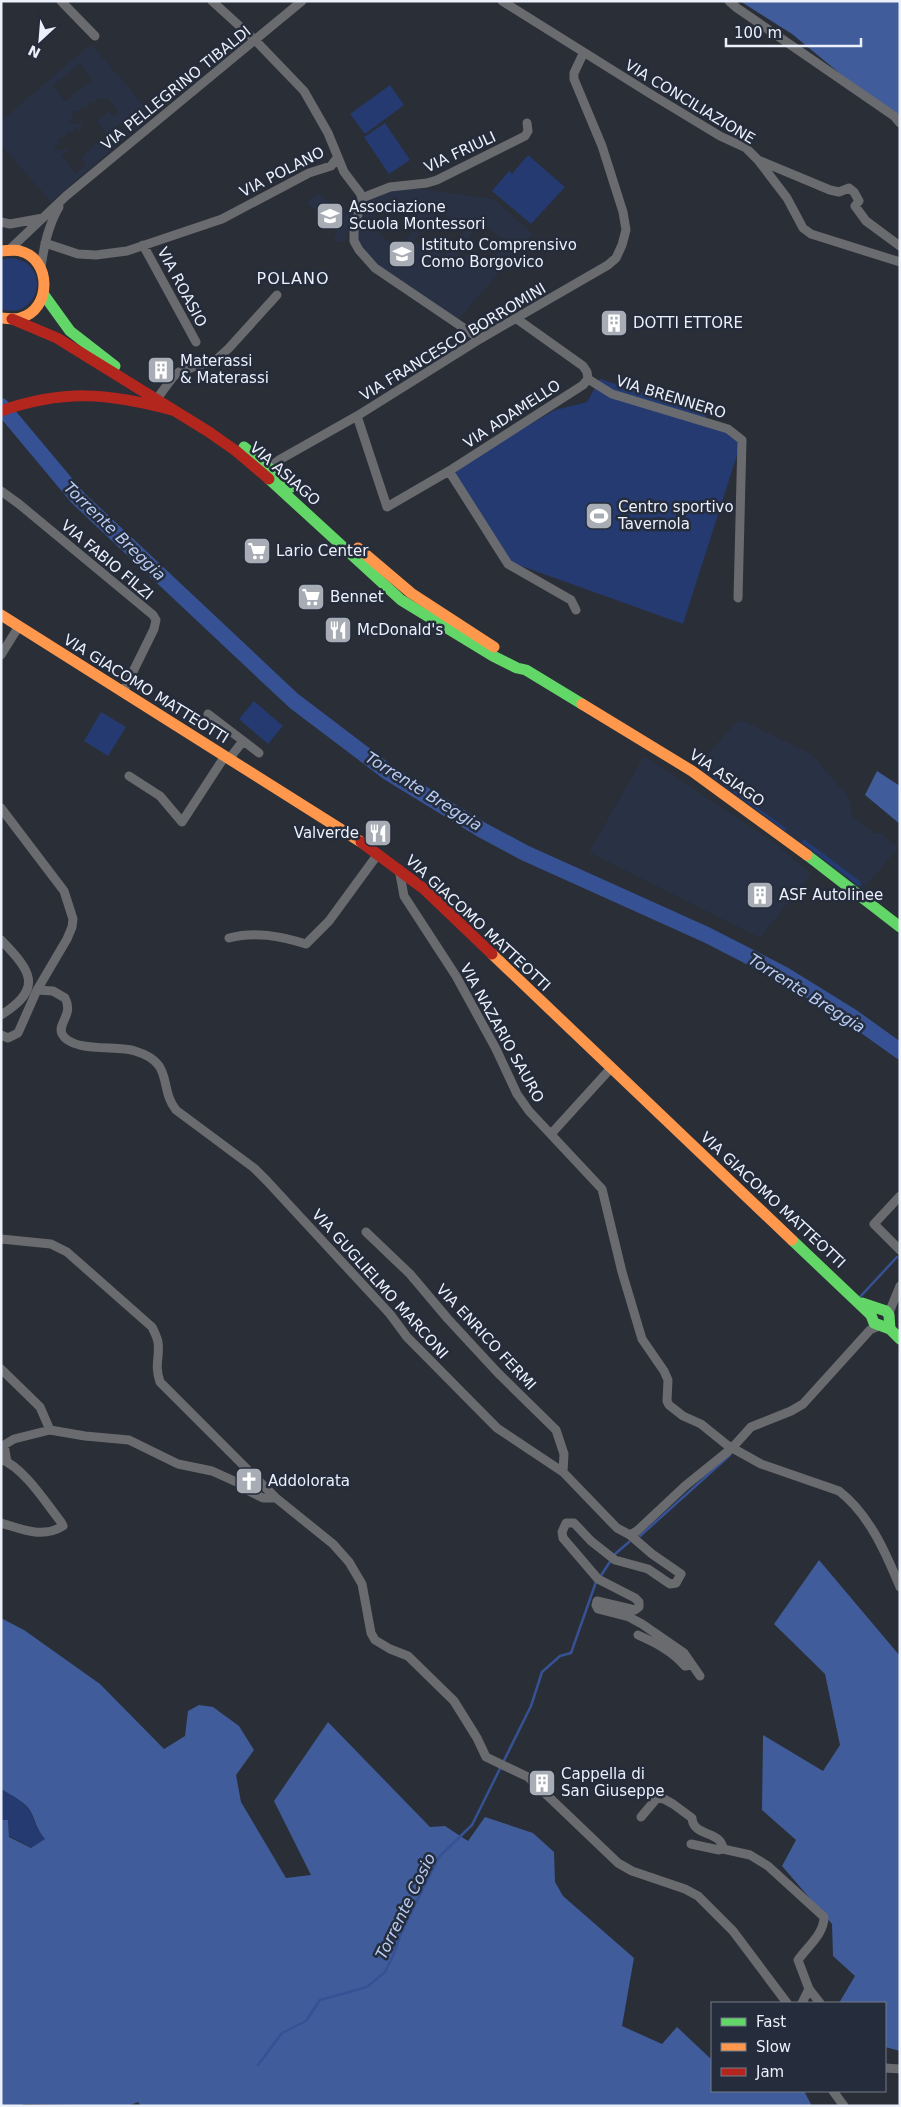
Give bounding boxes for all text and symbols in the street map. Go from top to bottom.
north arrow [15,15,65,65]
scale bar [726,15,861,47]
street label: VIA PELLEGRINO TIBALDI [98,22,254,154]
text: 100 m [734,24,782,42]
text: N [26,42,43,61]
street label: VIA CONCILIAZIONE [622,56,758,148]
street label: VIA FRIULI [421,128,499,176]
street label: VIA POLANO [237,143,327,201]
place label: Associazione Scuola Montessori [349,198,485,233]
school or university icon: Associazione Scuola Montessori [315,201,345,231]
place label: Istituto Comprensivo Como Borgovico [421,236,577,271]
school or university icon: Istituto Comprensivo Como Borgovico [387,239,417,269]
street label: VIA ROASIO [153,244,211,330]
district label: POLANO [256,269,330,288]
street label: VIA FRANCESCO BORROMINI [357,279,549,405]
building icon: DOTTI ETTORE [599,308,629,338]
place label: DOTTI ETTORE [633,314,743,332]
place label: Materassi & Materassi [180,352,269,387]
building icon: Materassi & Materassi [146,355,176,385]
street label: VIA BRENNERO [614,372,728,422]
street label: VIA ADAMELLO [460,376,564,452]
street label: VIA ASIAGO [246,439,324,509]
water label: Torrente Breggia [60,478,169,585]
place label: Centro sportivo Tavernola [617,498,734,533]
sports icon: Centro sportivo Tavernola [584,501,614,531]
street label: VIA FABIO FILZI [57,516,157,604]
supermarket icon: Lario Center [242,536,272,566]
place label: Lario Center [276,542,369,560]
supermarket icon: Bennet [296,582,326,612]
place label: Bennet [330,588,384,606]
restaurant icon: McDonald's [323,615,353,645]
place label: McDonald's [357,621,443,639]
street label: VIA GIACOMO MATTEOTTI [60,631,232,747]
street label: VIA ASIAGO [686,746,768,810]
water label: Torrente Breggia [362,748,486,835]
restaurant icon: Valverde [363,818,393,848]
place label: Valverde [294,824,359,842]
street label: VIA GIACOMO MATTEOTTI [402,851,554,995]
building icon: ASF Autolinee [745,880,775,910]
place label: ASF Autolinee [779,886,883,904]
water label: Torrente Breggia [745,950,869,1037]
street label: VIA NAZARIO SAURO [456,960,548,1106]
street label: VIA GIACOMO MATTEOTTI [697,1128,849,1272]
street label: VIA GUGLIELMO MARCONI [308,1206,452,1362]
street label: VIA ENRICO FERMI [432,1280,540,1394]
church icon: Addolorata [234,1466,264,1496]
place label: Addolorata [268,1472,350,1490]
place label: Cappella di San Giuseppe [561,1765,665,1800]
building icon: Cappella di San Giuseppe [527,1768,557,1798]
water label: Torrente Cosio [372,1850,439,1962]
legend [711,2002,886,2092]
text: Fast [756,2013,786,2031]
text: Slow [756,2038,791,2056]
text: Jam [755,2063,784,2081]

